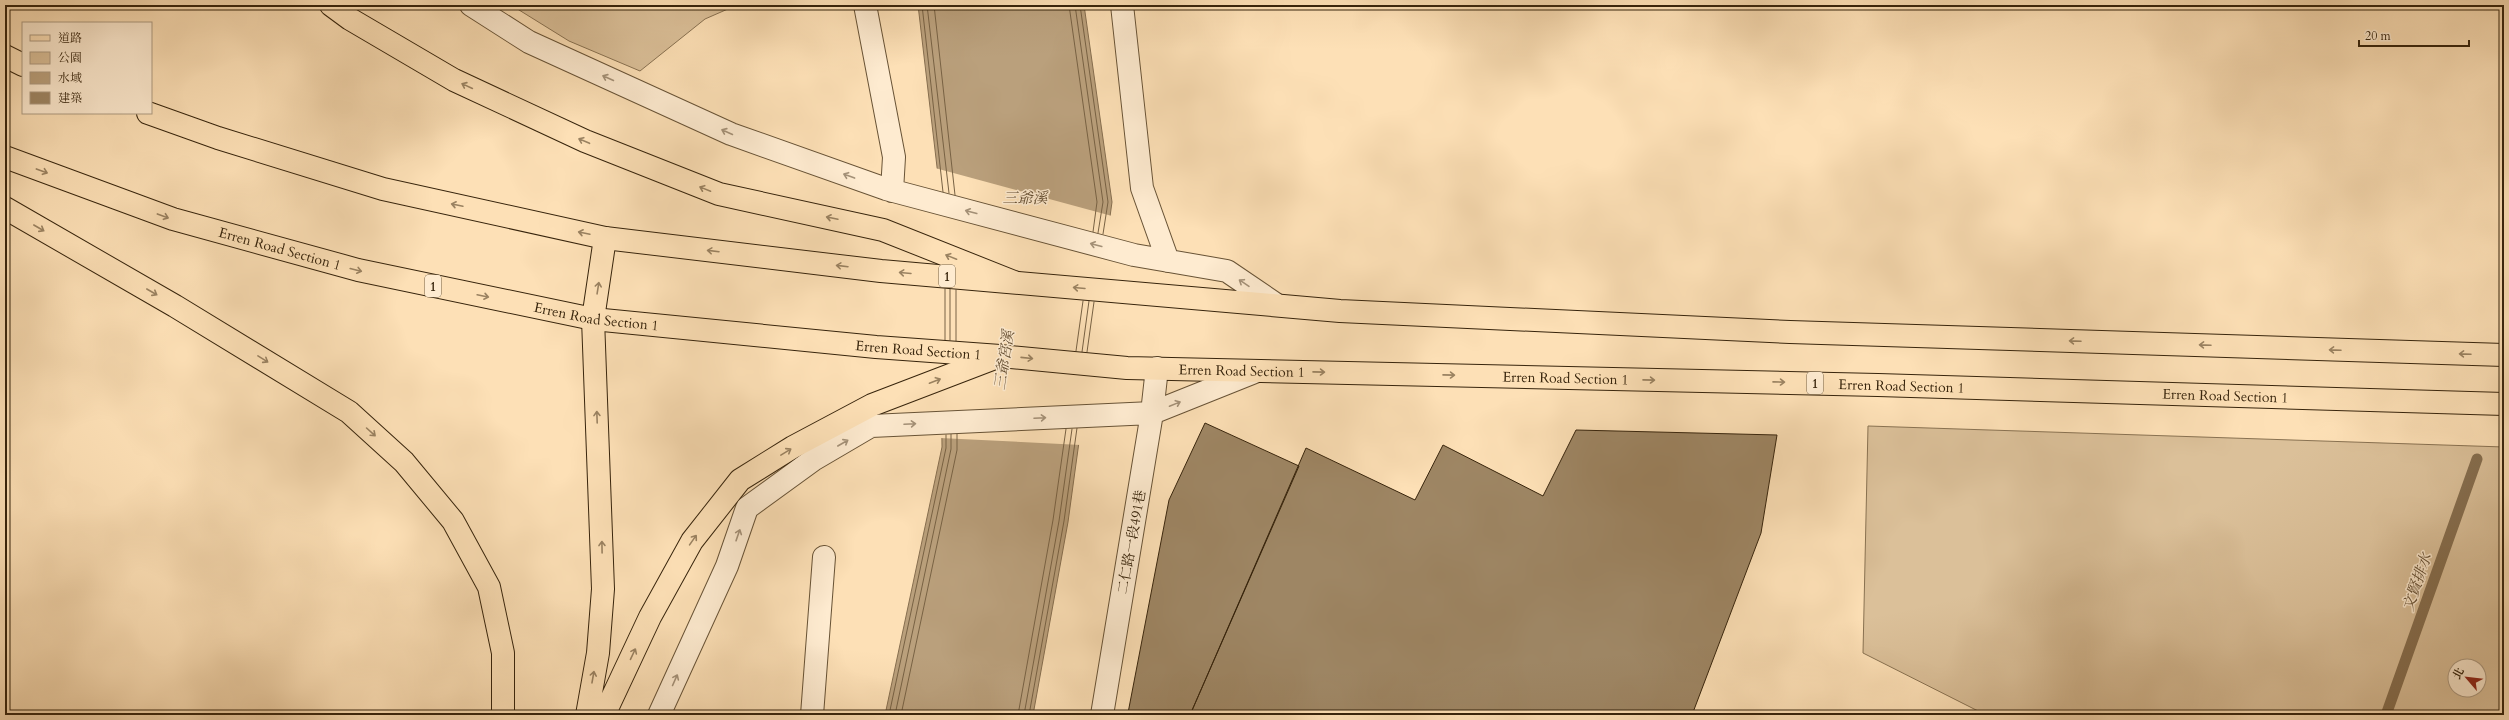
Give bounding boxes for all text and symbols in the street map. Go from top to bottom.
legend [22,22,152,114]
scale bar [2359,22,2469,48]
text: 20 m [2365,28,2392,44]
text: 道路 [58,30,82,46]
text: 公園 [58,50,82,66]
text: 水域 [58,70,82,86]
one-way arrow [603,74,615,81]
one-way arrow [461,82,473,89]
text: 建築 [58,90,82,106]
one-way arrow [721,128,733,135]
one-way arrow [579,137,591,144]
one-way arrow [35,167,47,175]
one-way arrow [843,172,855,180]
one-way arrow [700,184,712,192]
water label: 三爺溪 [1002,188,1049,208]
one-way arrow [451,200,464,208]
one-way arrow [965,207,978,215]
one-way arrow [157,212,169,220]
one-way arrow [825,214,838,222]
street label: Erren Road Section 1 [216,223,343,275]
one-way arrow [33,224,45,232]
one-way arrow [578,229,591,237]
one-way arrow [1090,241,1103,248]
one-way arrow [707,247,720,255]
one-way arrow [946,252,958,260]
one-way arrow [836,263,849,270]
road number: 1 [939,265,955,287]
one-way arrow [349,266,362,274]
one-way arrow [899,269,912,277]
road number: 1 [425,275,441,297]
one-way arrow [1239,279,1250,287]
one-way arrow [594,282,602,295]
one-way arrow [1073,284,1086,292]
one-way arrow [146,289,158,297]
one-way arrow [476,293,489,301]
street label: Erren Road Section 1 [532,298,660,335]
water label: 三爺宮溪 [989,327,1019,391]
street label: Erren Road Section 1 [855,336,982,365]
one-way arrow [2069,337,2082,345]
one-way arrow [2199,342,2212,349]
one-way arrow [2329,346,2342,354]
one-way arrow [2459,350,2472,358]
one-way arrow [1020,354,1033,362]
one-way arrow [257,356,269,364]
street label: Erren Road Section 1 [1178,360,1305,382]
one-way arrow [1312,368,1325,376]
street label: Erren Road Section 1 [1502,368,1629,389]
one-way arrow [1442,371,1455,379]
road number: 1 [1807,372,1823,394]
street label: Erren Road Section 1 [1838,375,1965,398]
one-way arrow [928,376,940,384]
one-way arrow [1642,376,1655,383]
one-way arrow [1772,379,1785,386]
street label: Erren Road Section 1 [2162,385,2289,407]
one-way arrow [1168,399,1180,407]
one-way arrow [593,411,601,424]
one-way arrow [1033,414,1046,422]
one-way arrow [903,421,916,428]
one-way arrow [365,427,375,436]
one-way arrow [837,438,849,446]
one-way arrow [780,447,792,455]
street label: 二仁路一段491巷 [1113,488,1150,596]
one-way arrow [734,529,742,541]
one-way arrow [689,534,697,545]
one-way arrow [598,541,606,554]
water label: 文賢排水 [2398,548,2437,614]
one-way arrow [630,649,637,661]
north arrow [2447,658,2487,698]
text: 北 [2449,665,2468,682]
one-way arrow [590,671,598,684]
one-way arrow [672,674,679,686]

